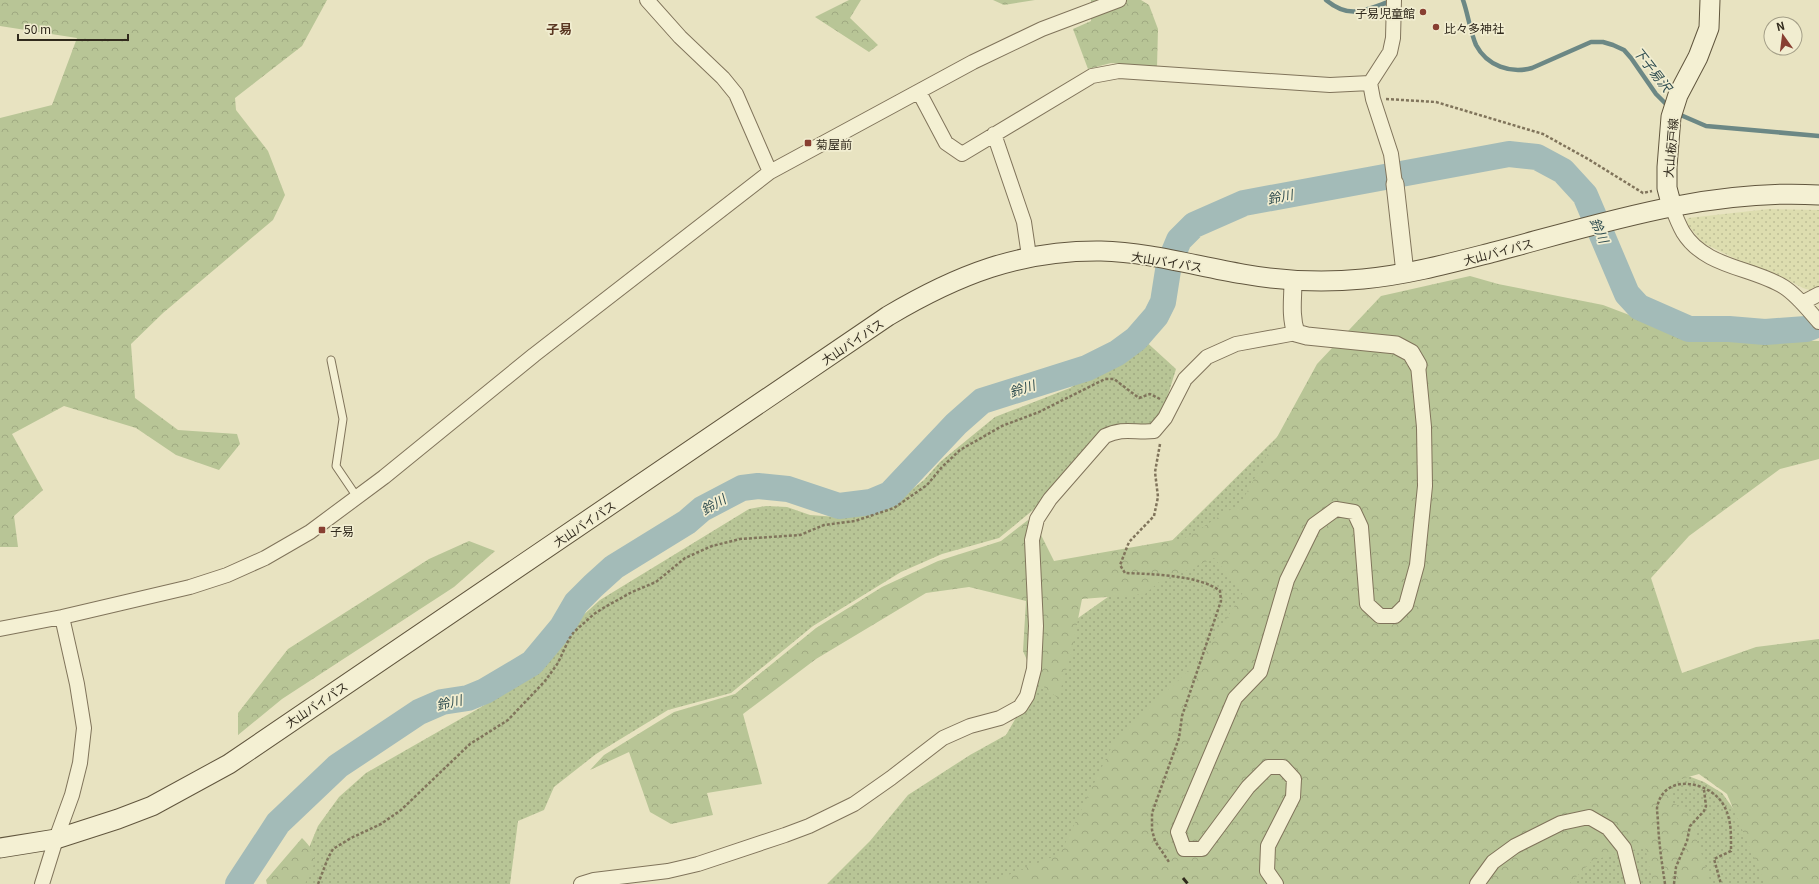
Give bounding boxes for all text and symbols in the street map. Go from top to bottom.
place label: 子易児童館 [1355,4,1415,21]
marker: 子易児童館 [1418,7,1428,17]
scale bar [18,16,128,42]
north arrow [1763,16,1803,56]
text: N [1774,17,1786,34]
district label: 子易 [546,19,572,38]
place label: 比々多神社 [1444,19,1504,36]
text: 50 m [24,20,51,37]
marker: 比々多神社 [1431,22,1441,32]
water label: 下子易沢 [1630,43,1678,97]
street label: 大山板戸線 [1659,117,1681,179]
place label: 菊屋前 [816,135,852,152]
marker: 菊屋前 [803,138,813,148]
water label: 鈴川 [1265,184,1297,208]
water label: 鈴川 [1586,214,1615,248]
street label: 大山バイパス [1461,234,1535,268]
street label: 大山バイパス [1130,247,1204,275]
street label: 大山バイパス [817,314,887,368]
water label: 鈴川 [1007,374,1039,401]
water label: 鈴川 [697,488,731,519]
street label: 大山バイパス [549,496,619,550]
place label: 子易 [330,522,354,539]
marker: 子易 [317,525,327,535]
street label: 大山バイパス [281,677,351,731]
water label: 鈴川 [434,689,466,714]

